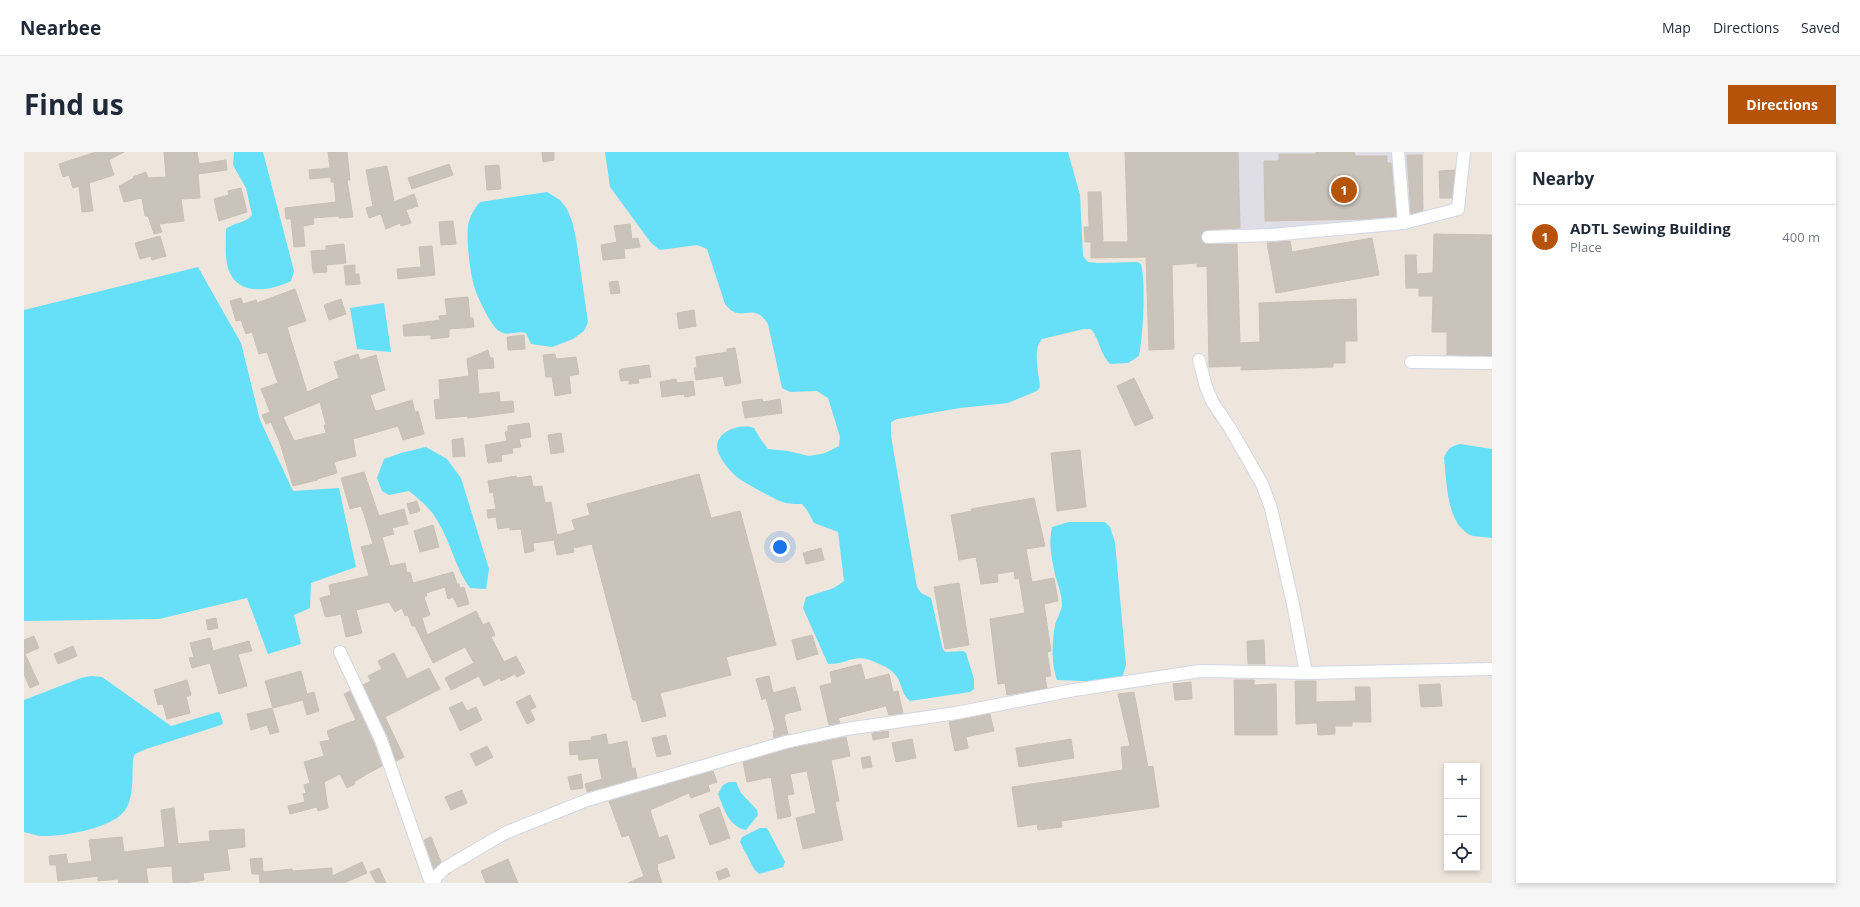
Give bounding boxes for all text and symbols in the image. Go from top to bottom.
text: Nearbee [20,15,101,41]
text: Map [1662,18,1691,37]
text: Directions [1713,18,1779,37]
text: Saved [1801,18,1840,37]
text: Find us [24,85,124,123]
button: Directions [1728,85,1836,124]
text: Nearby [1532,167,1594,190]
pin: 1 [1331,175,1357,205]
text: ADTL Sewing Building [1570,218,1731,238]
text: 1 [1541,228,1549,246]
text: 400 m [1782,228,1820,246]
text: Place [1570,238,1602,256]
your location [770,537,790,557]
map controls [1444,763,1480,871]
button: + [1444,763,1480,799]
button: − [1444,799,1480,835]
button: locate [1444,835,1480,871]

